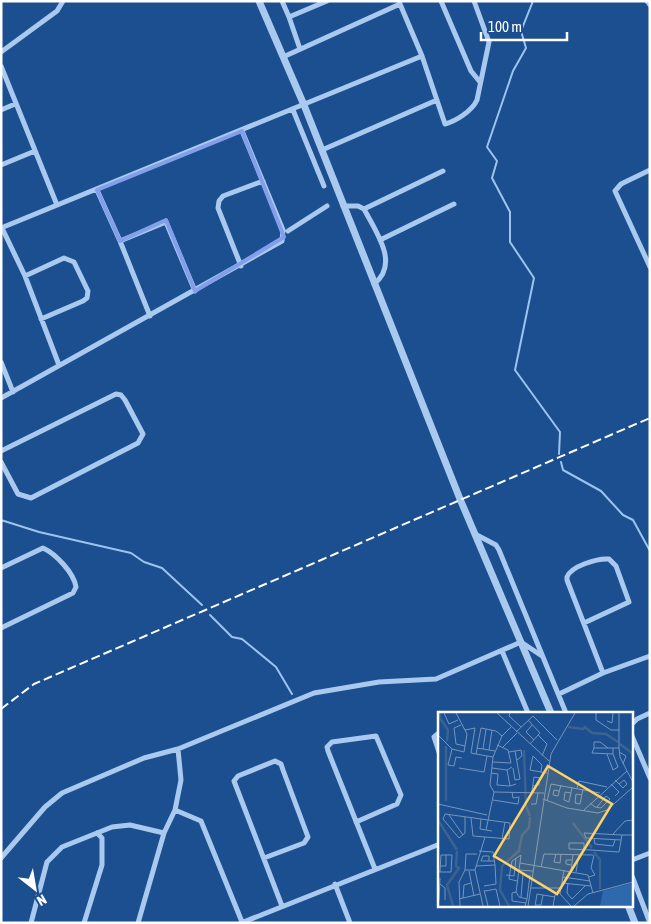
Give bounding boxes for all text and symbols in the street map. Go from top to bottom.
scale bar [481,10,567,42]
text: 100 m [488,18,522,35]
inset map [438,712,634,906]
north arrow [10,864,60,914]
text: N [34,891,49,909]

